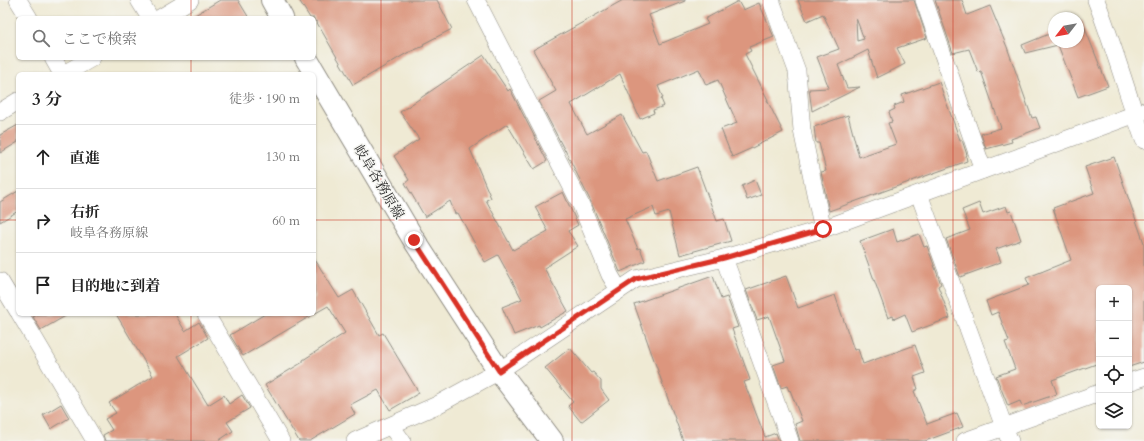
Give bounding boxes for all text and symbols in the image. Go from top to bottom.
north arrow [1048,12,1084,48]
search box [16,16,316,60]
icon: search [30,27,52,49]
text: ここで検索 [62,29,137,49]
text: 3 分 [32,88,62,111]
text: 徒歩 · 190 m [229,90,300,108]
street label: 岐阜各務原線 [349,141,409,223]
icon: ahead [32,146,54,168]
text: 直進 [70,148,100,168]
text: 130 m [266,148,300,166]
text: 右折 [70,202,100,222]
icon: right [32,210,54,232]
text: 60 m [272,212,300,230]
route start [814,220,832,238]
text: 岐阜各務原線 [70,224,148,242]
route end [405,231,423,249]
icon: arrive [32,274,54,296]
text: 目的地に到着 [70,276,160,296]
map controls [1096,285,1132,429]
button: + [1096,285,1132,321]
button: − [1096,321,1132,357]
button: locate [1096,357,1132,393]
button: layers [1096,393,1132,429]

